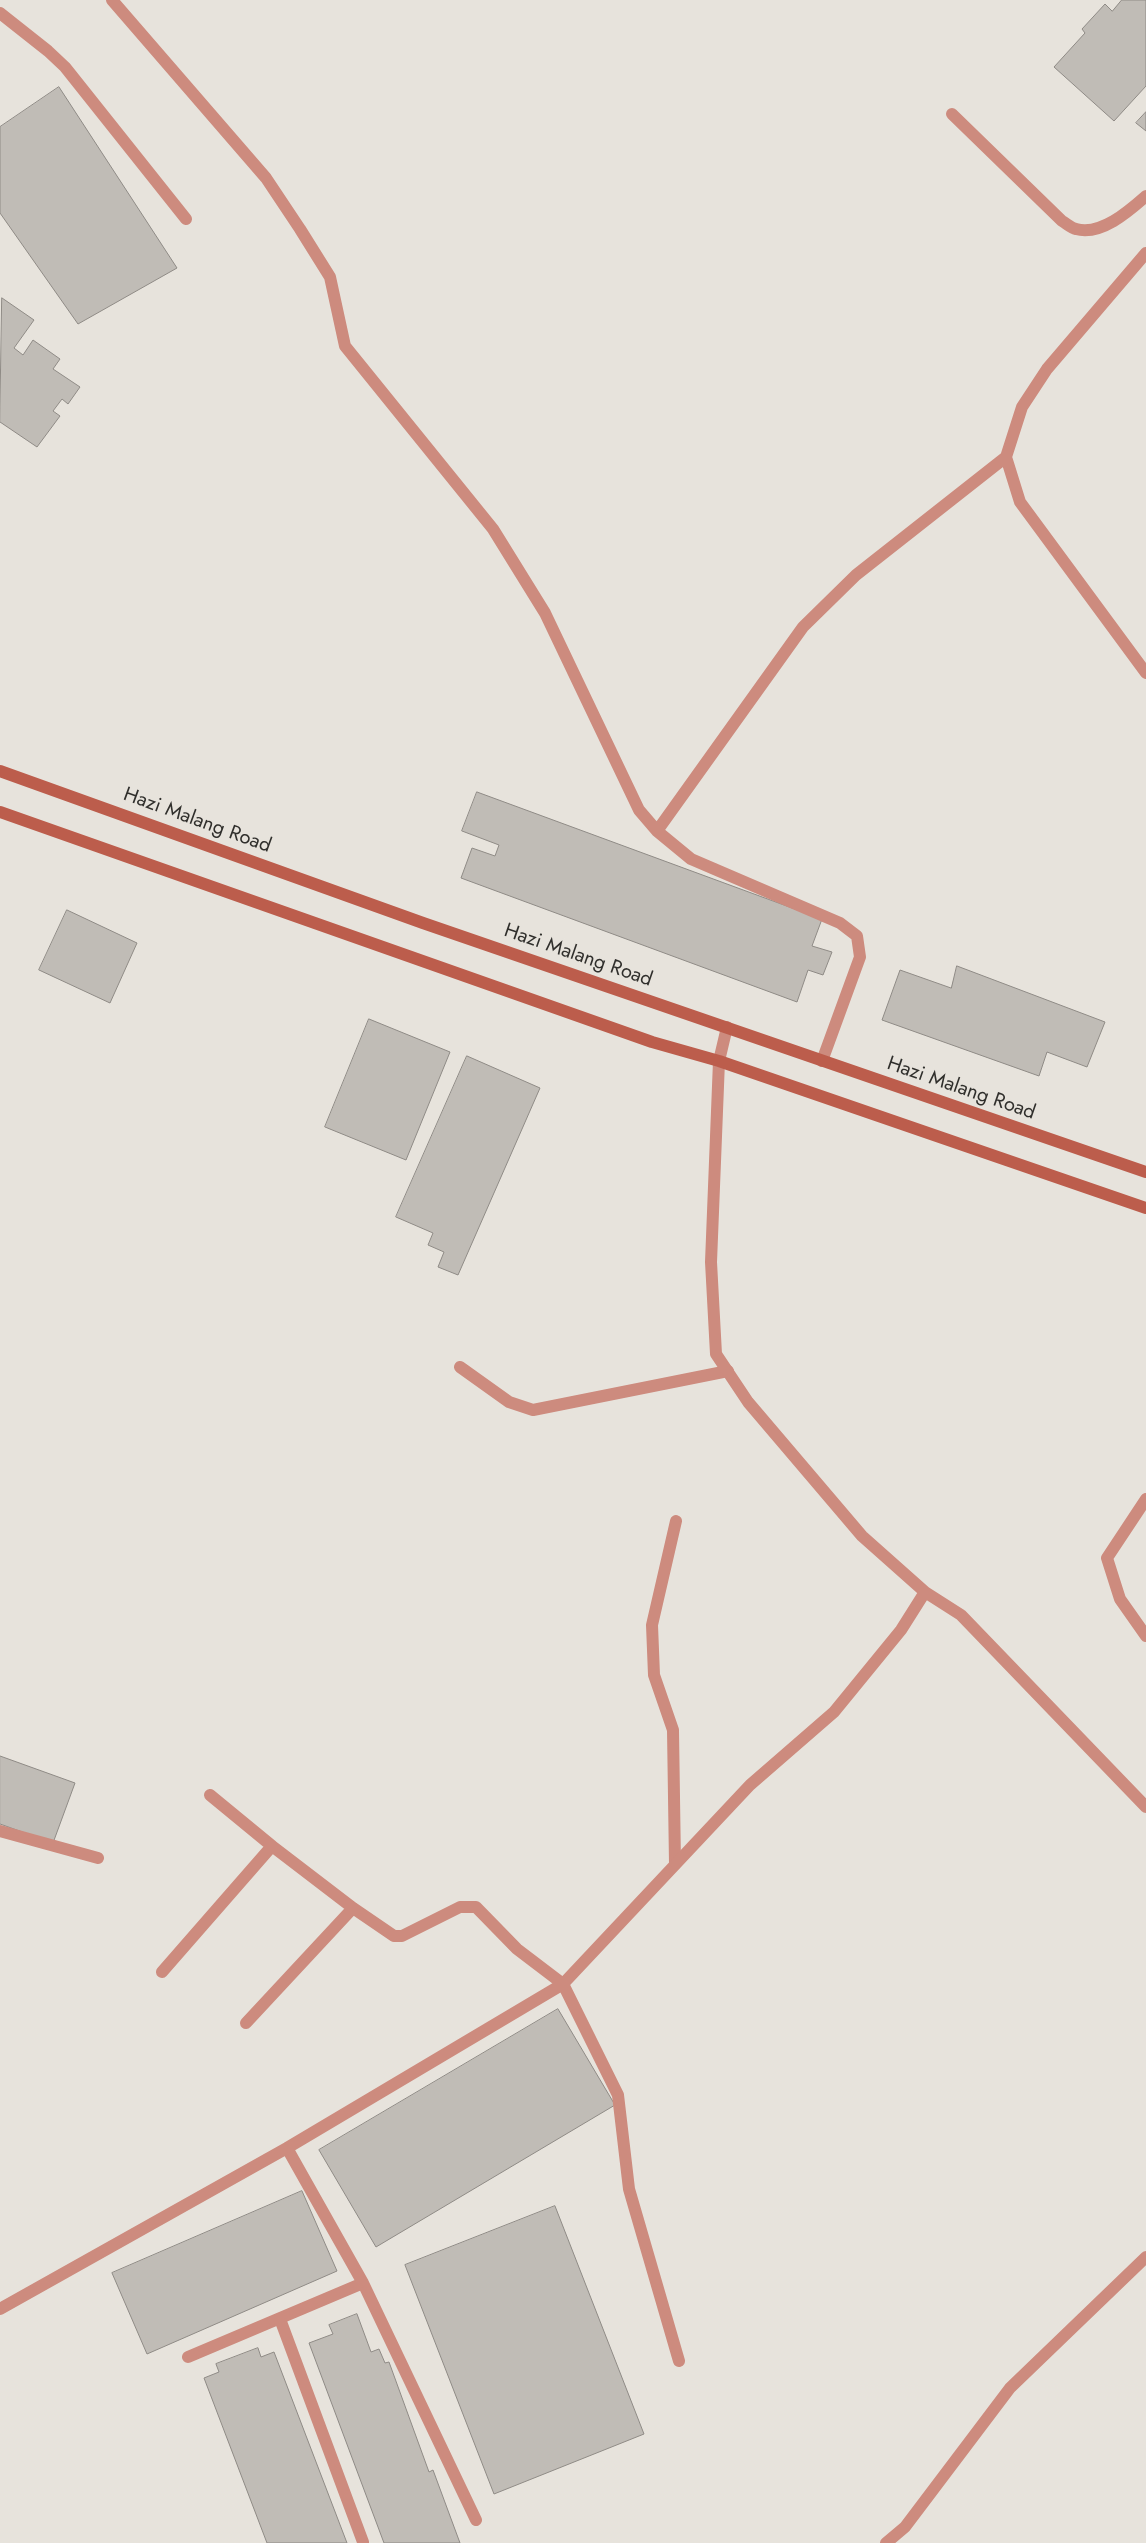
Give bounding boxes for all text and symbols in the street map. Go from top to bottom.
street label: Hazi Malang Road [120,783,274,859]
street label: Hazi Malang Road [501,919,655,993]
street label: Hazi Malang Road [884,1052,1038,1126]

